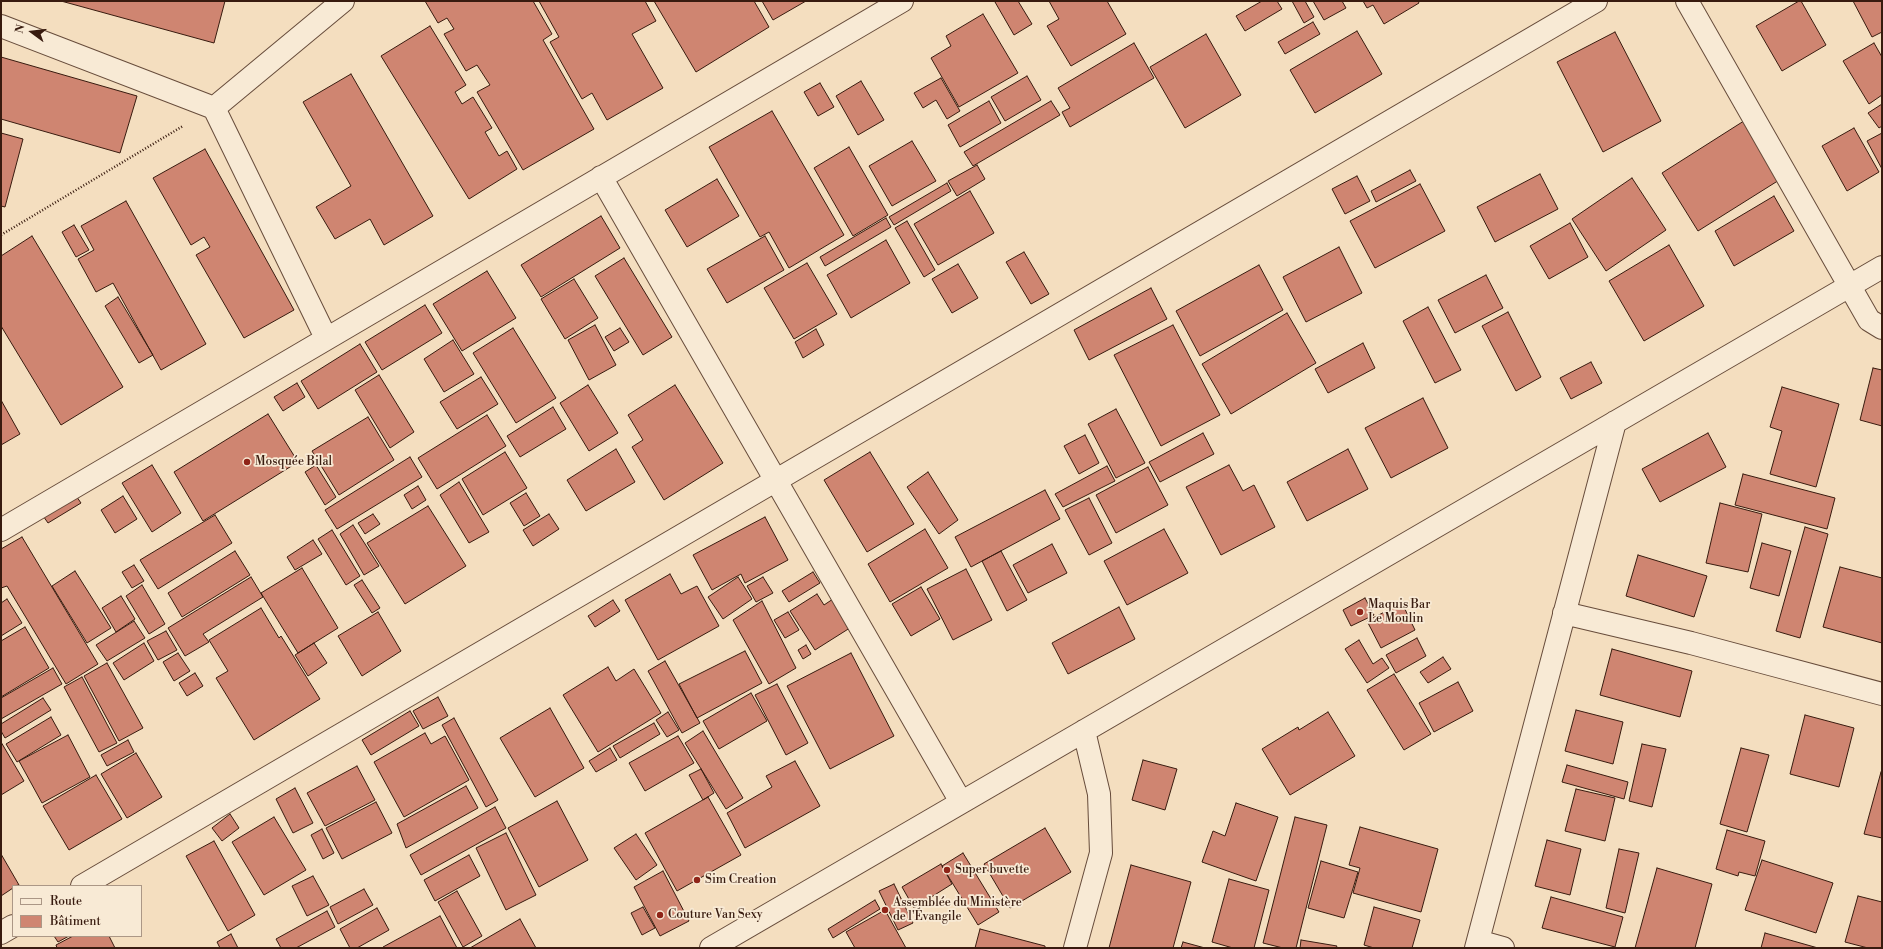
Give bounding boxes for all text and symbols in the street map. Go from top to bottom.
north arrow [12,12,52,52]
text: N [13,23,28,35]
place label: Mosquée Bilal [255,455,332,469]
marker: Mosquée Bilal [242,457,252,467]
place label: Maquis Bar Le Moulin [1368,598,1430,626]
marker: Maquis Bar Le Moulin [1355,607,1365,617]
place label: Super buvette [955,863,1029,877]
marker: Super buvette [942,865,952,875]
place label: Sim Creation [705,873,776,887]
marker: Sim Creation [692,875,702,885]
legend [12,885,142,937]
text: Route [50,894,82,909]
place label: Assemblée du Ministère de l'Évangile [893,896,1022,924]
marker: Assemblée du Ministère de l'Évangile [880,905,890,915]
place label: Couture Van Sexy [668,908,763,922]
marker: Couture Van Sexy [655,910,665,920]
text: Bâtiment [50,914,101,929]

